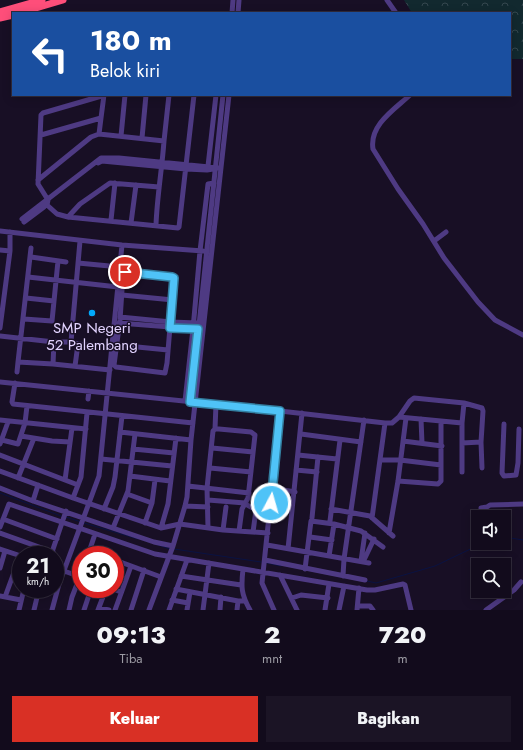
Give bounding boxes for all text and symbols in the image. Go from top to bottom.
text: 180 m [90,20,172,61]
icon: left [24,28,76,80]
text: Belok kiri [90,58,160,84]
pin [108,255,142,289]
icon: arrive [114,261,136,283]
marker: SMP Negeri 52 Palembang [87,308,97,318]
place label: SMP Negeri 52 Palembang [46,317,138,356]
position arrow [250,482,292,524]
map controls [471,510,511,598]
button: sound [471,510,511,550]
speed limit sign: 30 [72,546,124,598]
text: 21 [26,552,50,581]
button: search [471,558,511,598]
text: km/h [27,574,49,589]
text: 09:13 [97,617,166,652]
text: 2 [264,617,280,652]
text: 720 [379,617,426,652]
text: Tiba [120,649,143,668]
text: mnt [262,649,282,668]
text: m [398,649,408,668]
button: Keluar [12,696,258,742]
button: Bagikan [266,696,511,742]

